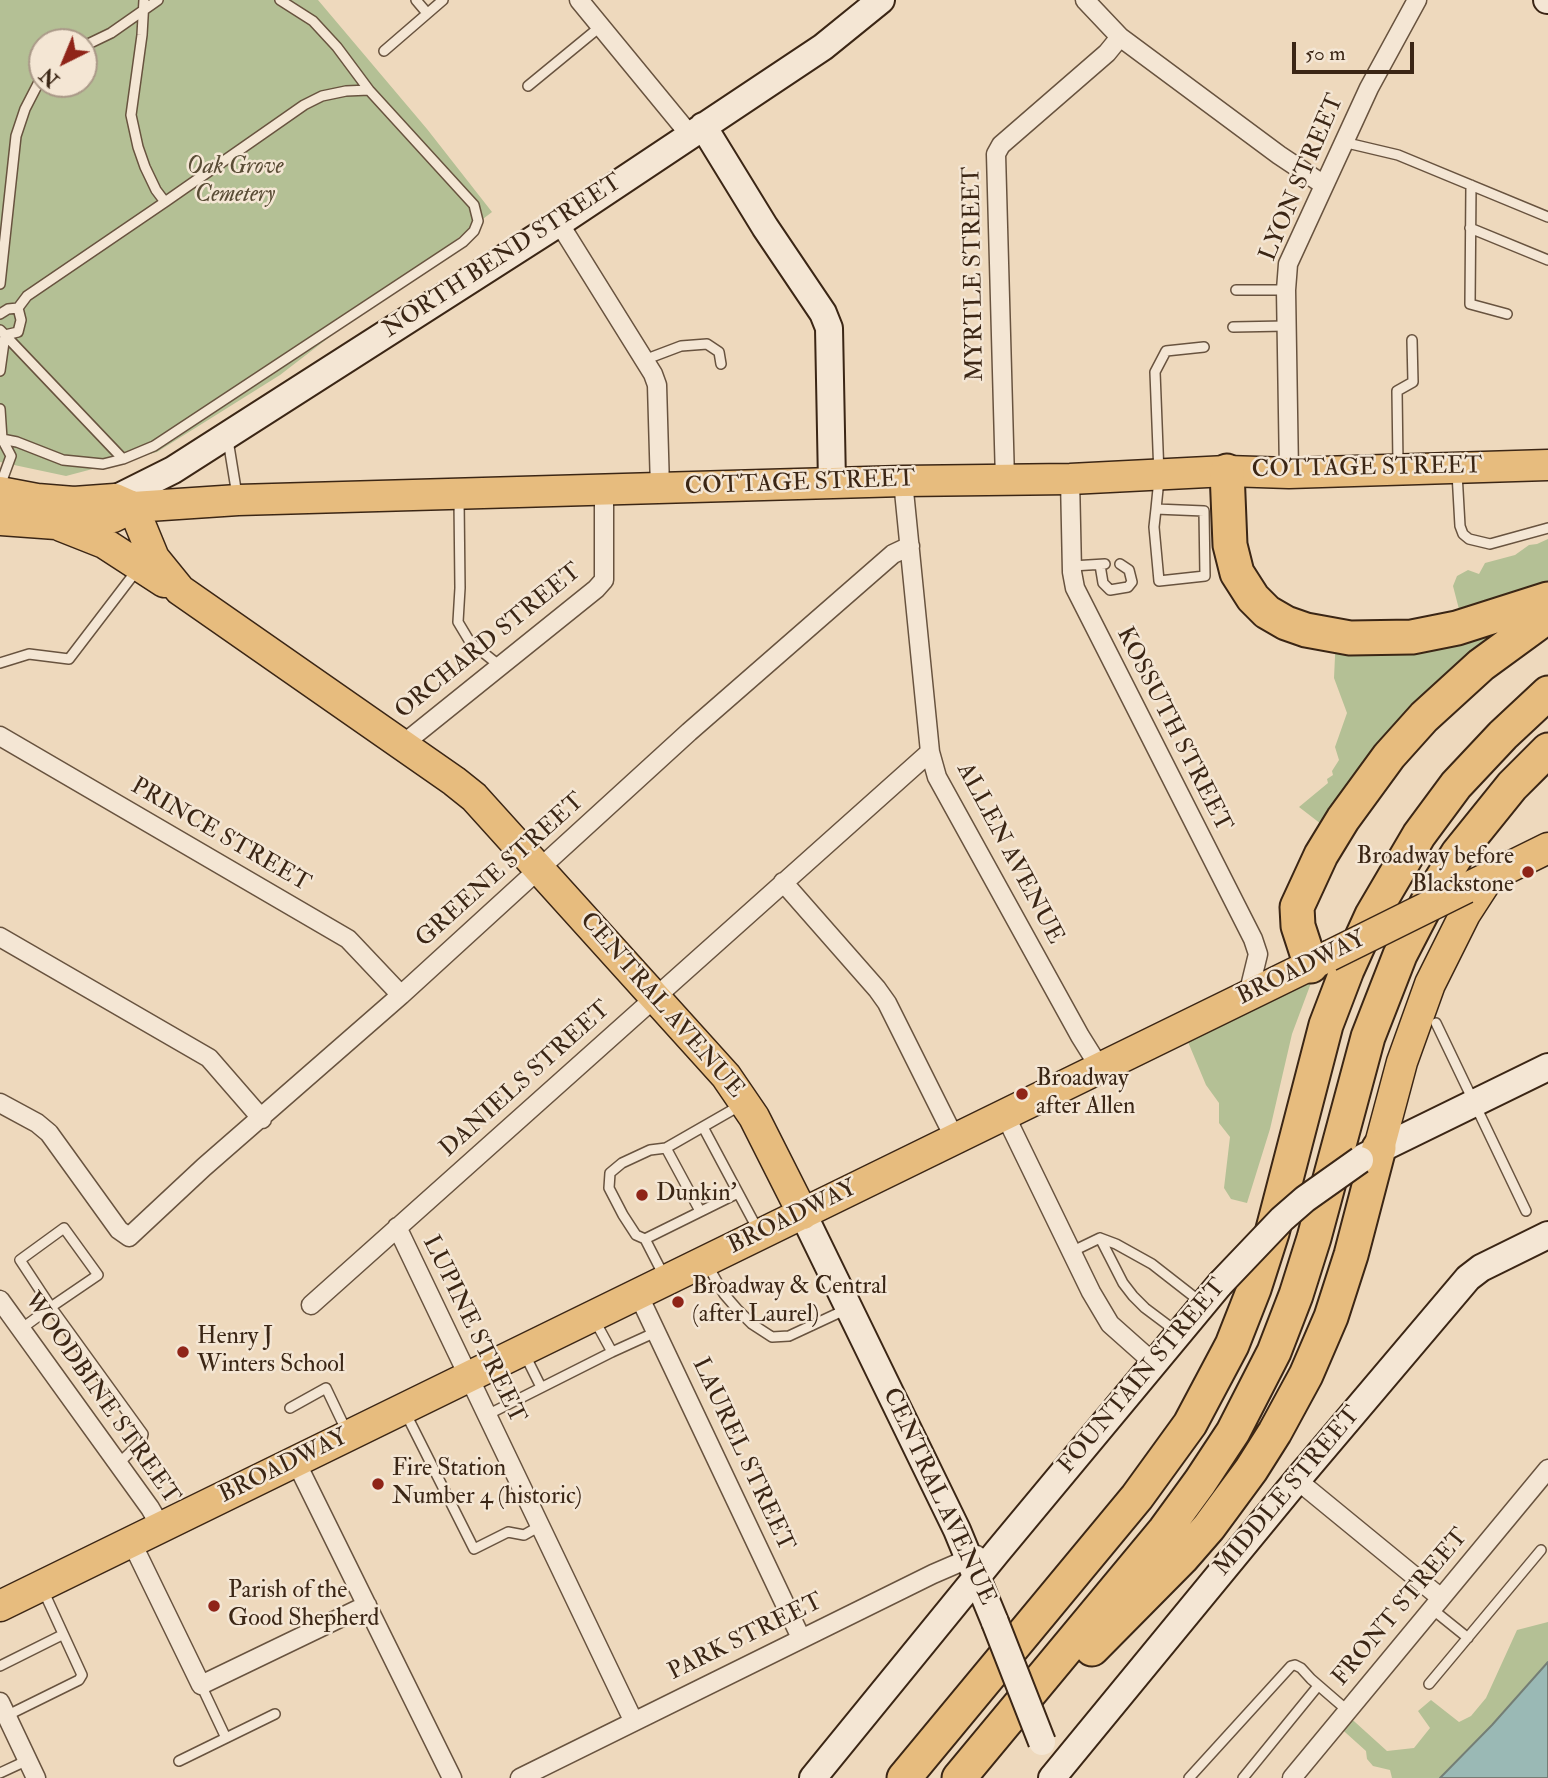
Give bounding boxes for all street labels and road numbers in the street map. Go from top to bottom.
street label: LYON STREET [1255,90,1351,266]
street label: MYRTLE STREET [959,166,991,382]
street label: NORTH BEND STREET [378,169,628,345]
street label: COTTAGE STREET [1251,453,1483,485]
street label: COTTAGE STREET [684,466,916,502]
street label: ORCHARD STREET [390,558,588,726]
street label: KOSSUTH STREET [1109,623,1237,837]
street label: ALLEN AVENUE [949,759,1069,949]
street label: PRINCE STREET [125,773,315,899]
street label: GREENE STREET [411,788,591,954]
street label: CENTRAL AVENUE [573,907,749,1105]
street label: BROADWAY [1233,925,1371,1013]
street label: DANIELS STREET [435,996,617,1164]
street label: BROADWAY [724,1174,862,1262]
street label: LUPINE STREET [415,1231,531,1429]
street label: FOUNTAIN STREET [1053,1274,1233,1480]
street label: WOODBINE STREET [17,1288,185,1510]
street label: LAUREL STREET [685,1354,799,1556]
street label: CENTRAL AVENUE [875,1384,1001,1610]
street label: MIDDLE STREET [1209,1402,1367,1582]
street label: BROADWAY [215,1423,353,1511]
street label: FRONT STREET [1327,1524,1475,1692]
street label: PARK STREET [664,1588,828,1688]

